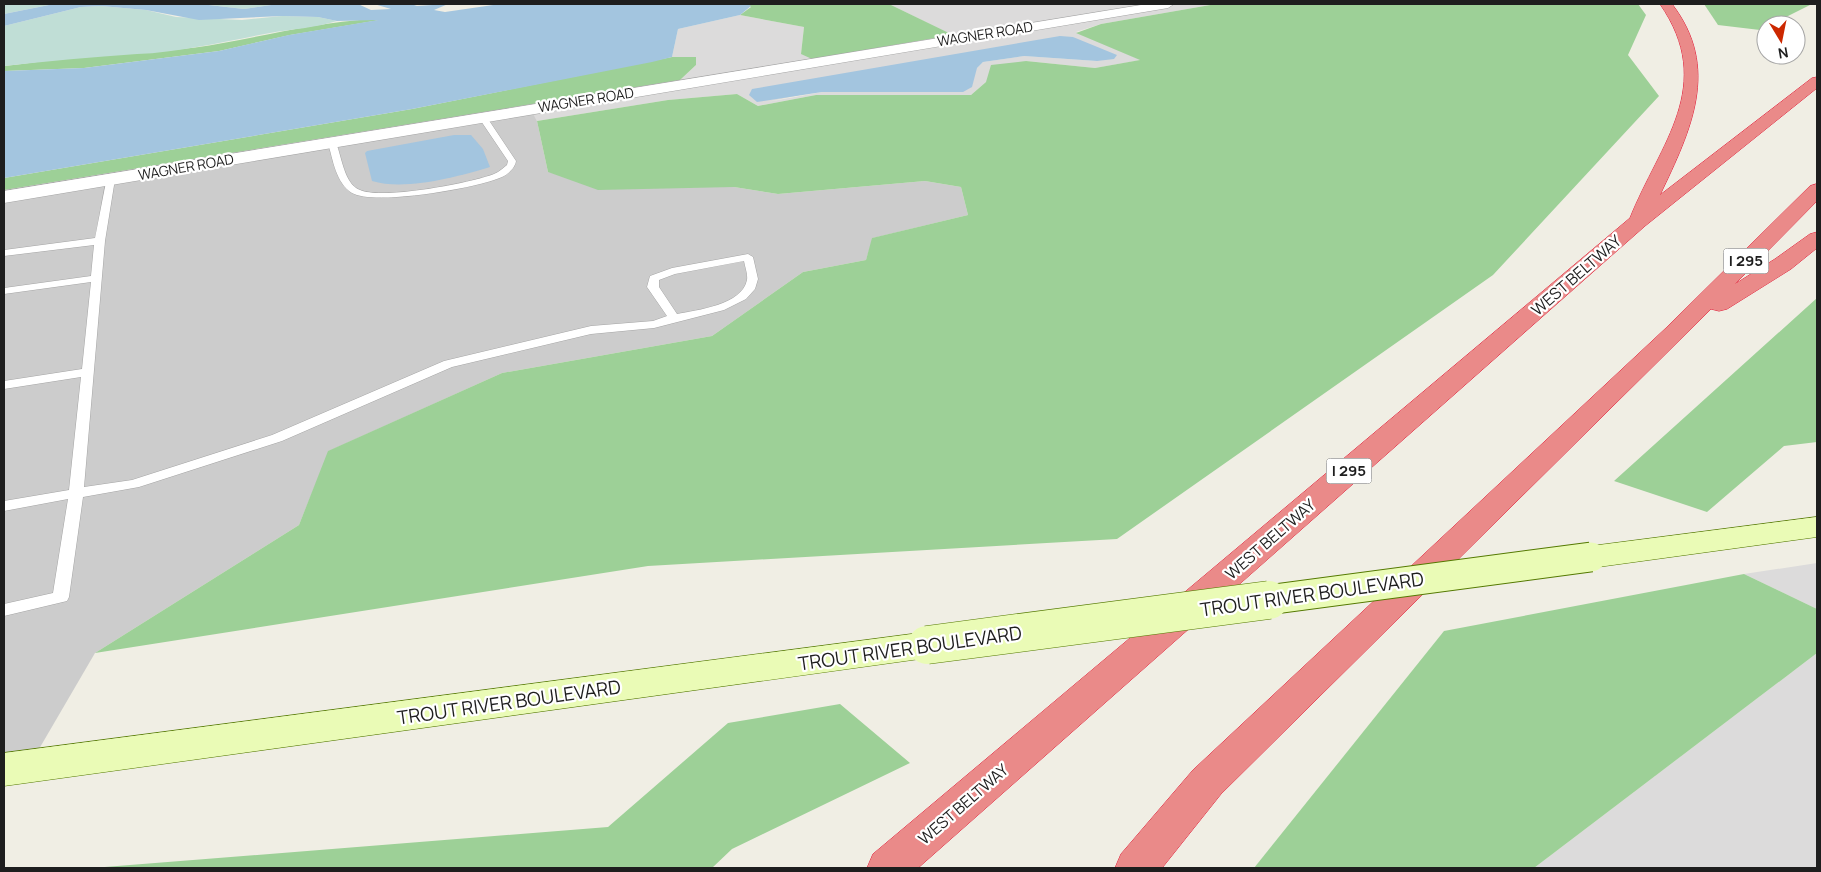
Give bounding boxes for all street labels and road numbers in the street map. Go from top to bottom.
street label: WAGNER ROAD [936,17,1034,50]
street label: WAGNER ROAD [537,83,635,116]
street label: WAGNER ROAD [137,149,235,184]
street label: WEST BELTWAY [1526,230,1626,320]
road number: I 295 [1724,248,1768,274]
road number: I 295 [1326,458,1372,484]
street label: WEST BELTWAY [1220,494,1320,584]
street label: TROUT RIVER BOULEVARD [1198,565,1426,623]
street label: TROUT RIVER BOULEVARD [796,619,1024,677]
street label: TROUT RIVER BOULEVARD [395,673,623,731]
street label: WEST BELTWAY [913,759,1013,849]

